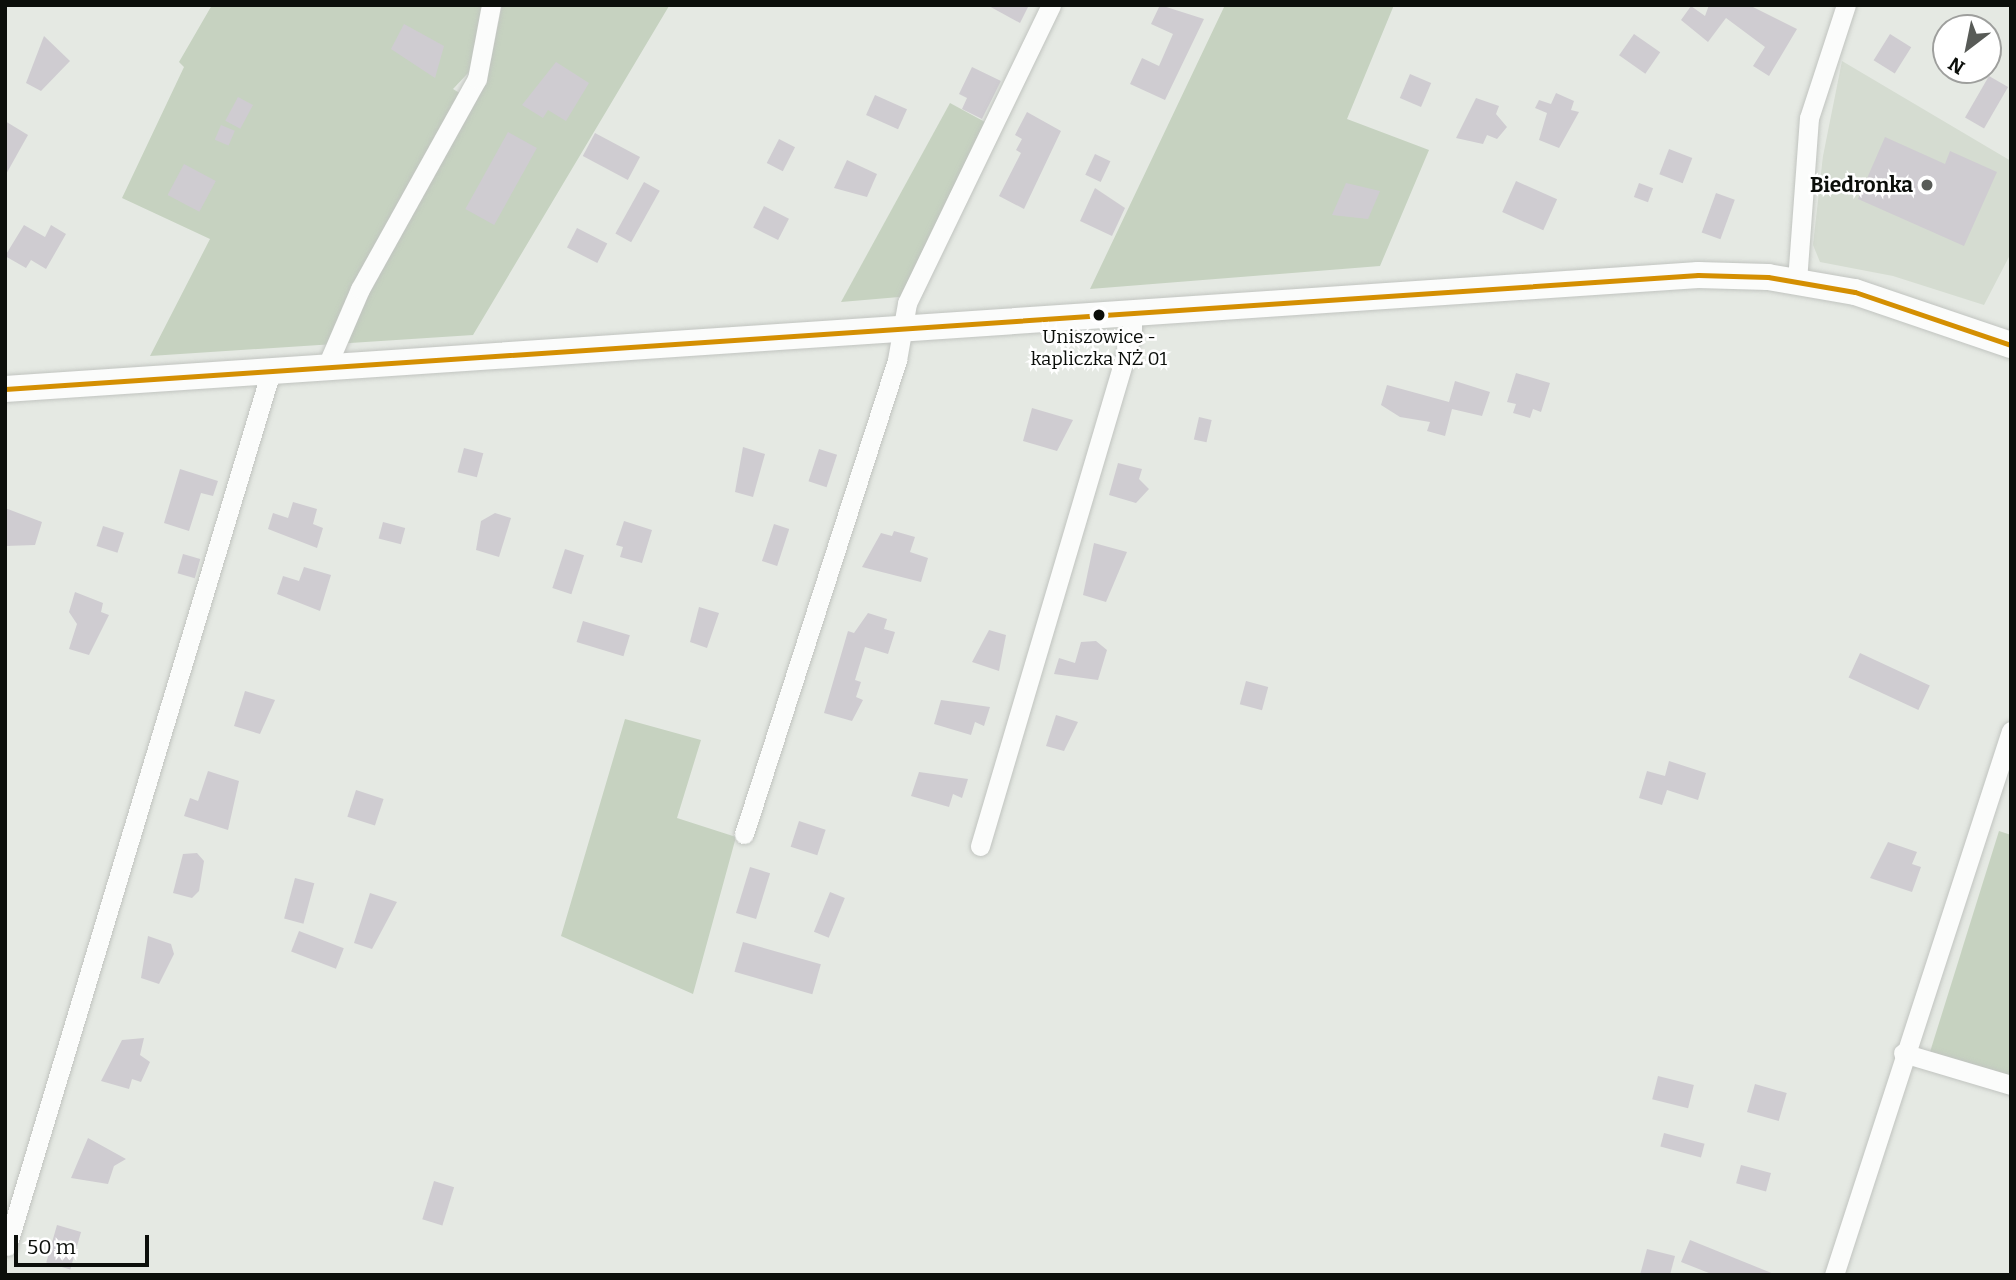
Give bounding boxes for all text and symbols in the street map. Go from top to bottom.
north arrow [1932,14,2002,84]
text: N [1944,52,1969,79]
place label: Biedronka [1810,172,1913,198]
marker: Biedronka [1919,177,1935,193]
marker: Uniszowice - kapliczka NŻ 01 [1092,308,1106,322]
place label: Uniszowice - kapliczka NŻ 01 [1031,326,1167,370]
scale bar [18,1220,152,1264]
text: 50 m [27,1234,76,1260]

